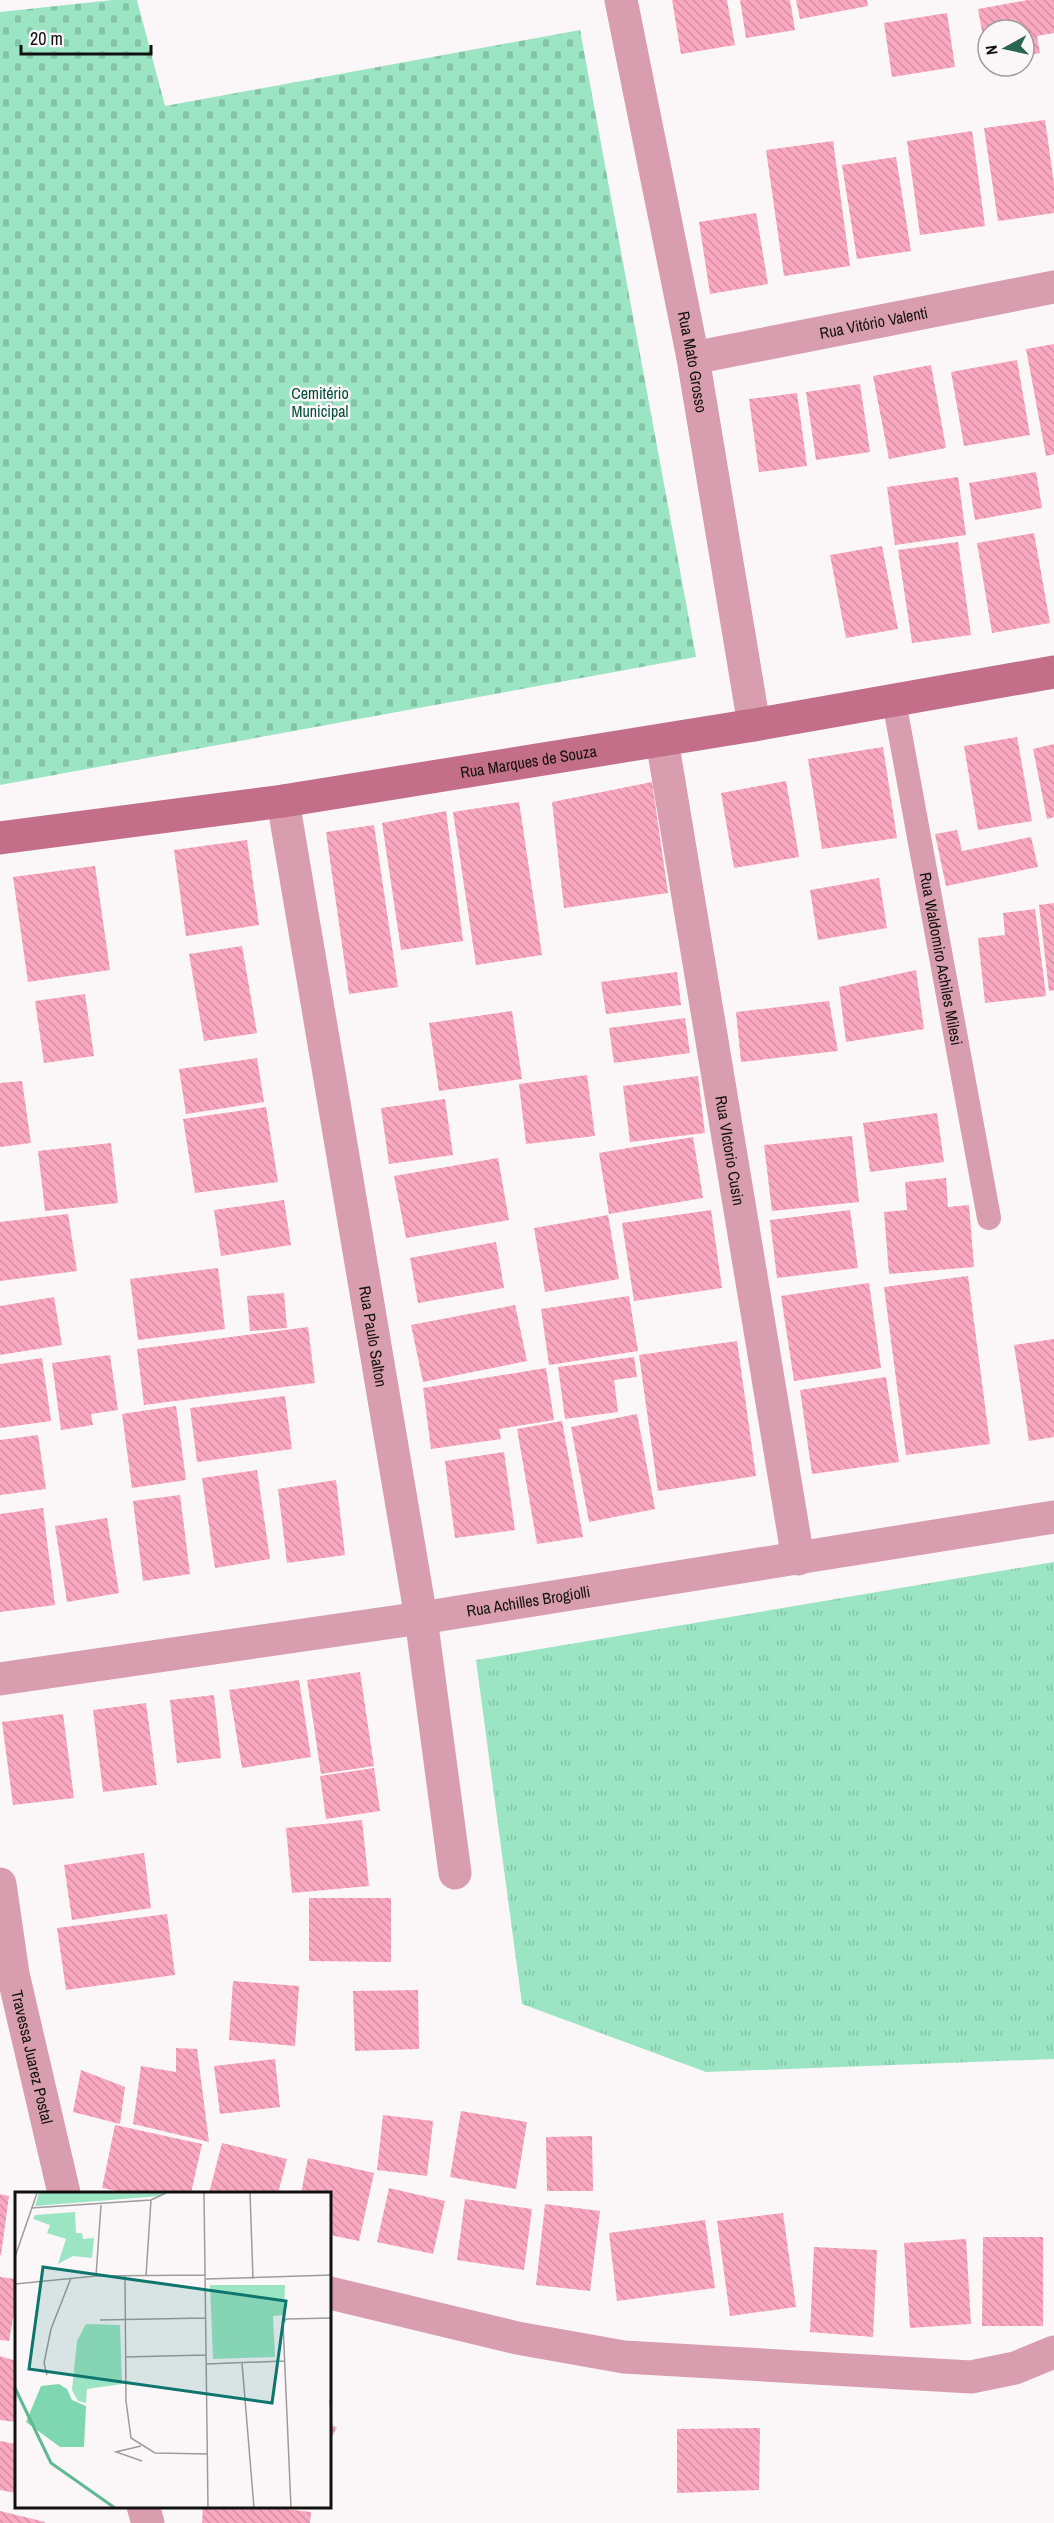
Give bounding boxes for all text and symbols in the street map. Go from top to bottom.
scale bar [21,18,152,56]
north arrow [976,18,1036,78]
text: 20 m [30,26,63,51]
text: N [980,44,1003,56]
street label: Rua Vitório Valenti [818,301,930,344]
street label: Rua Mato Grosso [673,309,713,414]
park label: Cemitério Municipal [291,382,349,422]
street label: Rua Marques de Souza [459,739,599,783]
street label: Rua Waldomiro Achiles Milesi [915,870,968,1047]
street label: Rua VIctorio Cusin [710,1094,750,1207]
street label: Rua Paulo Salton [354,1284,393,1389]
street label: Rua Achilles Brogiolli [465,1580,592,1622]
street label: Travessa Juarez Postal [6,1988,59,2126]
inset map [15,2192,332,2508]

